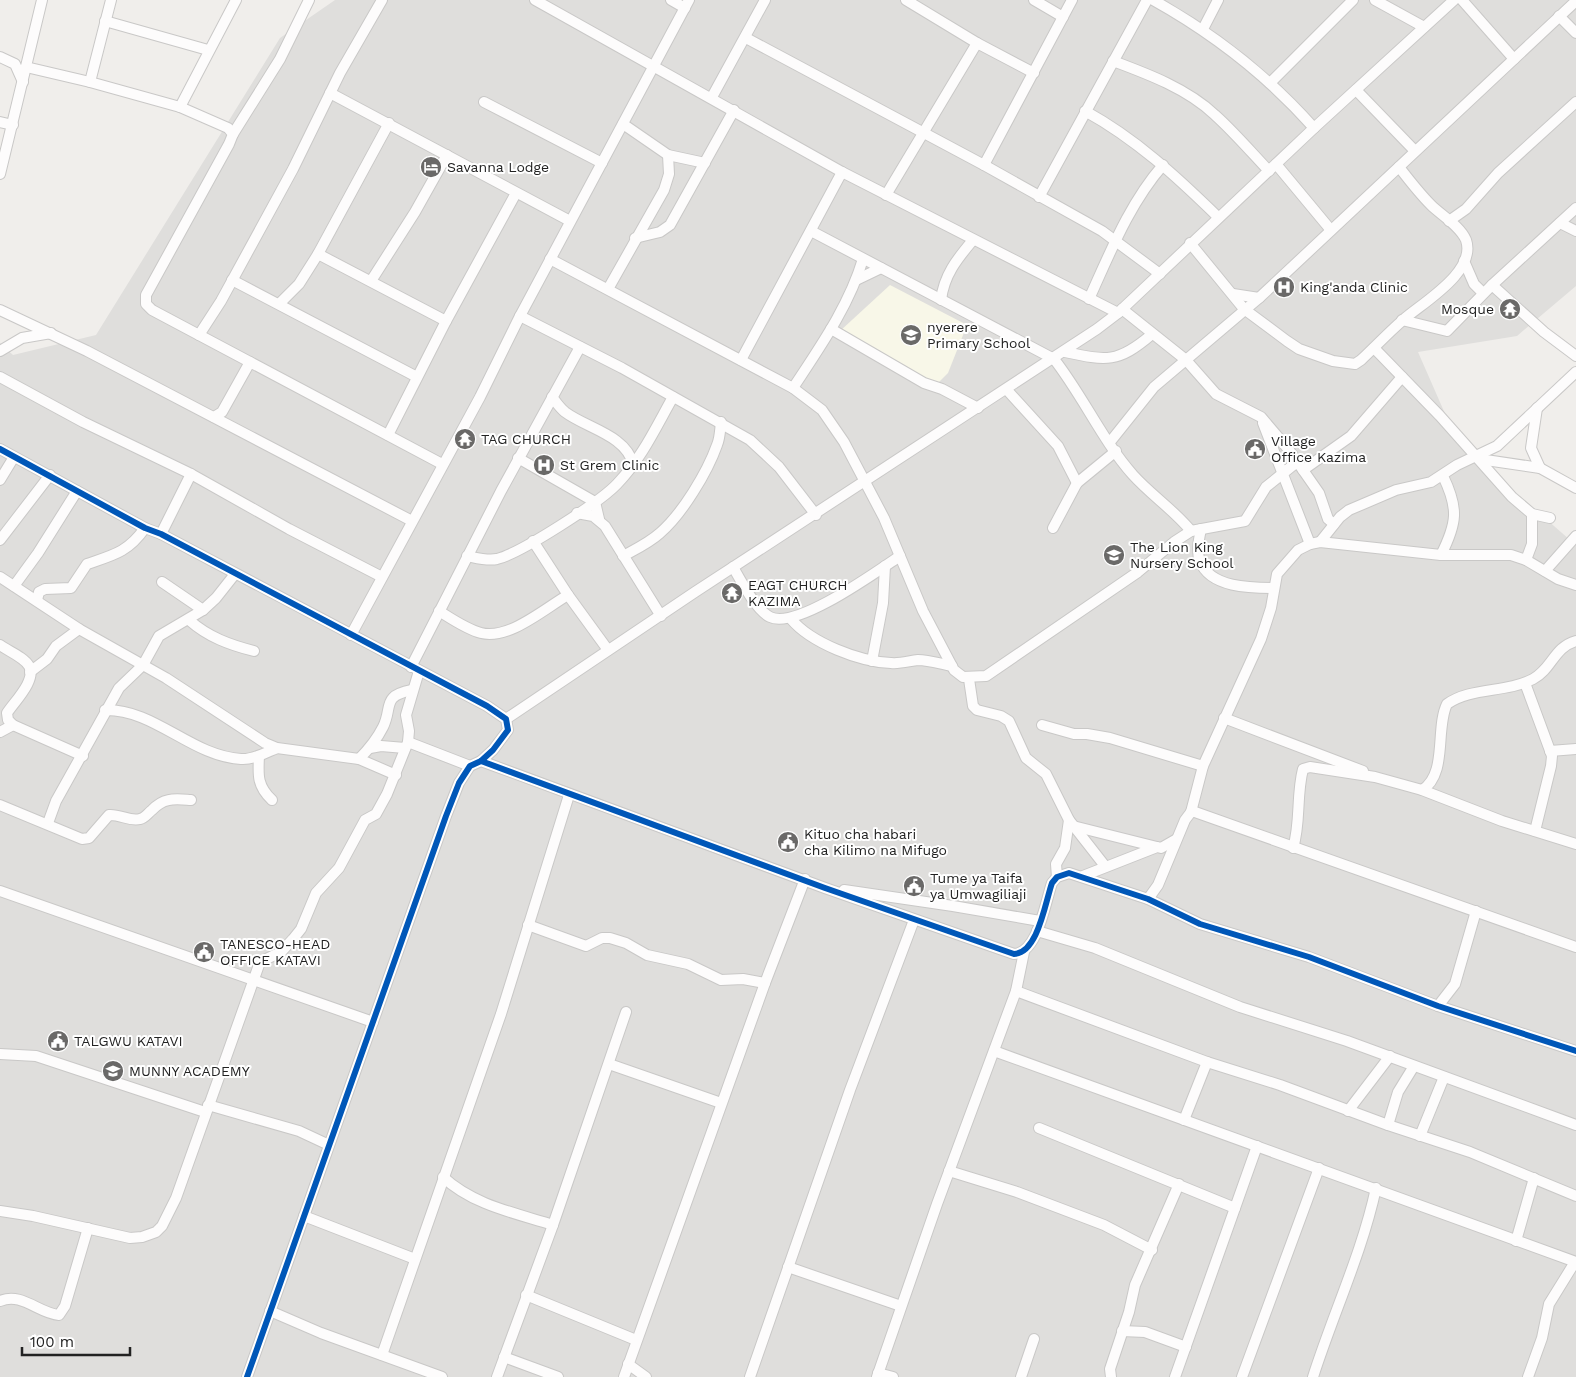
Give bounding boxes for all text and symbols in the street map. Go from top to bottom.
hotel icon: Savanna Lodge [419,155,443,179]
place label: Savanna Lodge [447,159,549,175]
hospital icon: King'anda Clinic [1272,275,1296,299]
place label: King'anda Clinic [1300,279,1408,295]
temple icon: Mosque [1498,297,1522,321]
place label: Mosque [1441,301,1494,317]
place label: nyerere Primary School [927,319,1031,351]
school or university icon: nyerere Primary School [899,323,923,347]
temple icon: TAG CHURCH [453,427,477,451]
place label: TAG CHURCH [481,431,571,447]
place label: Village Office Kazima [1271,433,1366,465]
public building icon: Village Office Kazima [1243,437,1267,461]
hospital icon: St Grem Clinic [532,453,556,477]
place label: St Grem Clinic [560,457,659,473]
place label: The Lion King Nursery School [1130,539,1234,571]
school or university icon: The Lion King Nursery School [1102,543,1126,567]
place label: EAGT CHURCH KAZIMA [748,577,848,609]
temple icon: EAGT CHURCH KAZIMA [720,581,744,605]
place label: Kituo cha habari cha Kilimo na Mifugo [804,826,947,858]
public building icon: Kituo cha habari cha Kilimo na Mifugo [776,830,800,854]
place label: Tume ya Taifa ya Umwagiliaji [930,870,1027,902]
public building icon: Tume ya Taifa ya Umwagiliaji [902,874,926,898]
place label: TANESCO-HEAD OFFICE KATAVI [220,936,330,968]
public building icon: TANESCO-HEAD OFFICE KATAVI [192,940,216,964]
public building icon: TALGWU KATAVI [46,1029,70,1053]
place label: TALGWU KATAVI [74,1033,183,1049]
school or university icon: MUNNY ACADEMY [101,1059,125,1083]
place label: MUNNY ACADEMY [129,1063,250,1079]
scale bar [22,1324,130,1356]
text: 100 m [30,1333,74,1351]

